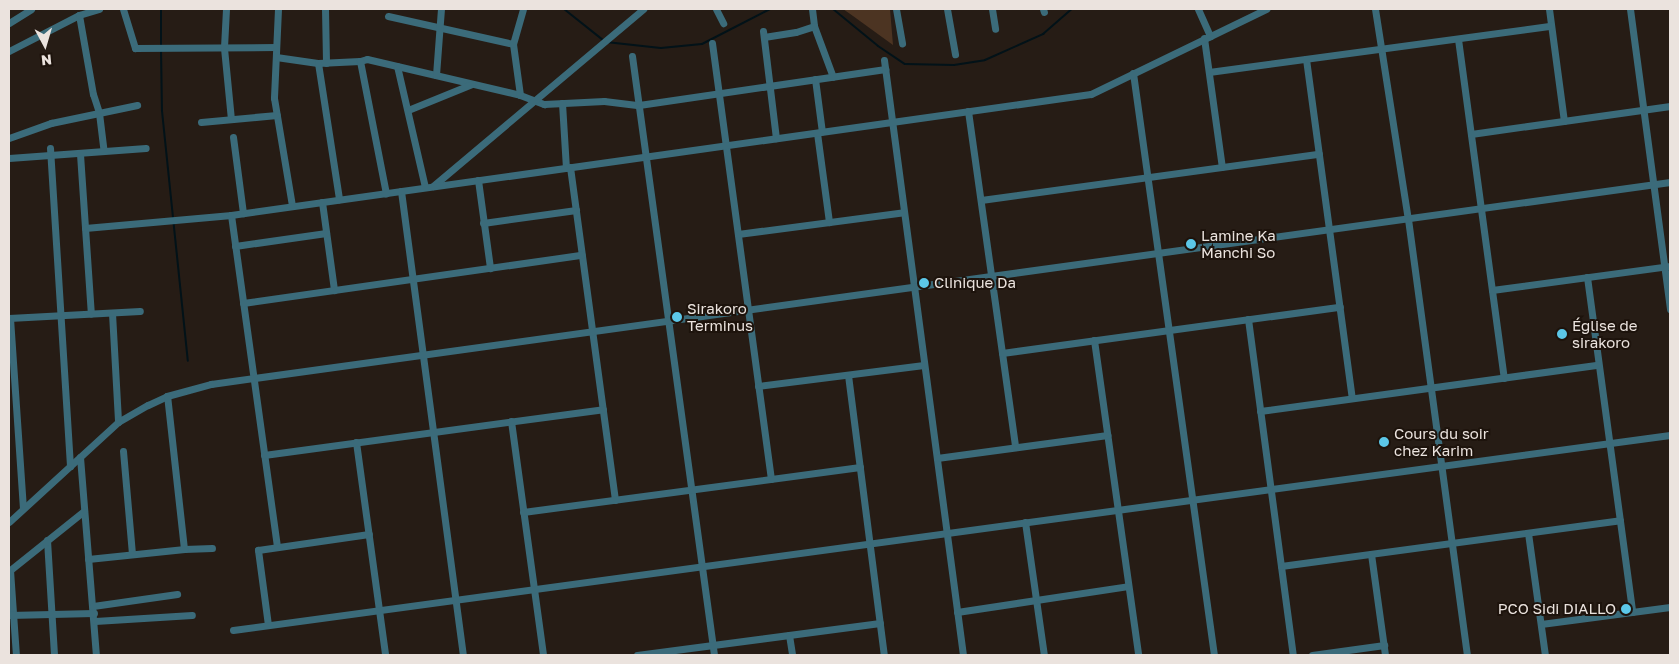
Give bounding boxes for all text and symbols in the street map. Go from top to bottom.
north arrow [20,20,70,70]
text: N [40,51,53,69]
place label: Lamine Ka Manchi So [1201,226,1276,261]
marker: Lamine Ka Manchi So [1185,238,1197,250]
place label: Clinique Da [934,274,1016,292]
marker: Clinique Da [918,277,930,289]
place label: Sirakoro Terminus [687,299,753,334]
marker: Sirakoro Terminus [671,311,683,323]
place label: Église de sirakoro [1572,316,1637,351]
marker: Église de sirakoro [1556,328,1568,340]
place label: Cours du soir chez Karim [1394,424,1489,459]
marker: Cours du soir chez Karim [1378,436,1390,448]
place label: PCO Sidi DIALLO [1498,600,1616,618]
marker: PCO Sidi DIALLO [1620,603,1632,615]

